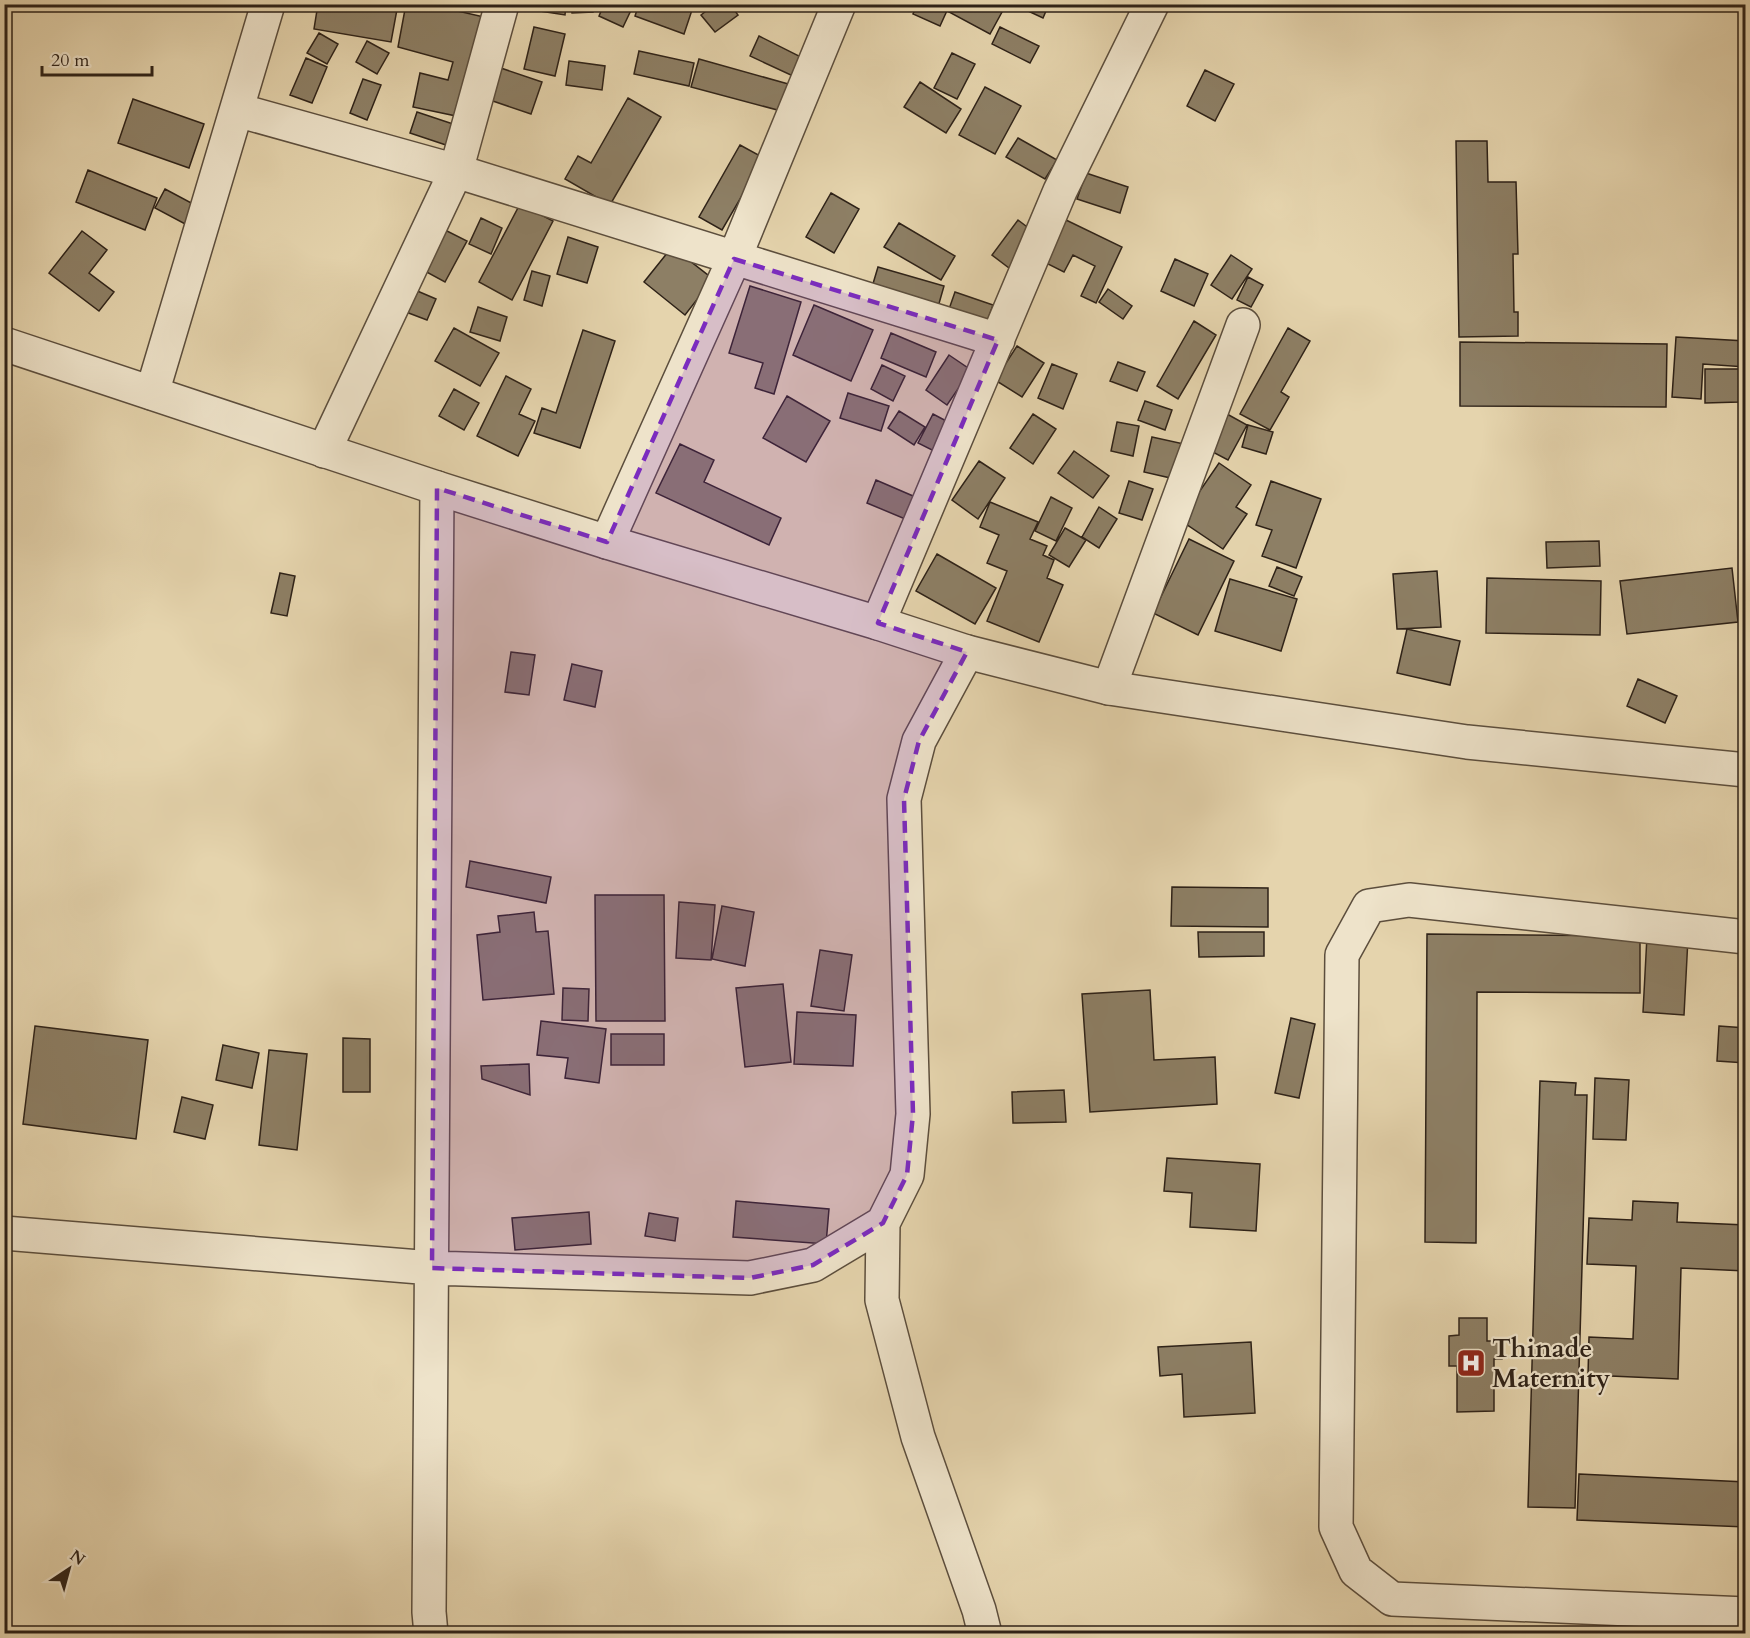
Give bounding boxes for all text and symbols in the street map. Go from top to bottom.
scale bar [42,39,152,77]
text: 20 m [51,48,90,73]
place label: Thinade Maternity [1492,1331,1611,1396]
hospital icon: Thinade Maternity [1455,1347,1487,1379]
north arrow [39,1539,99,1599]
text: N [65,1545,89,1571]

